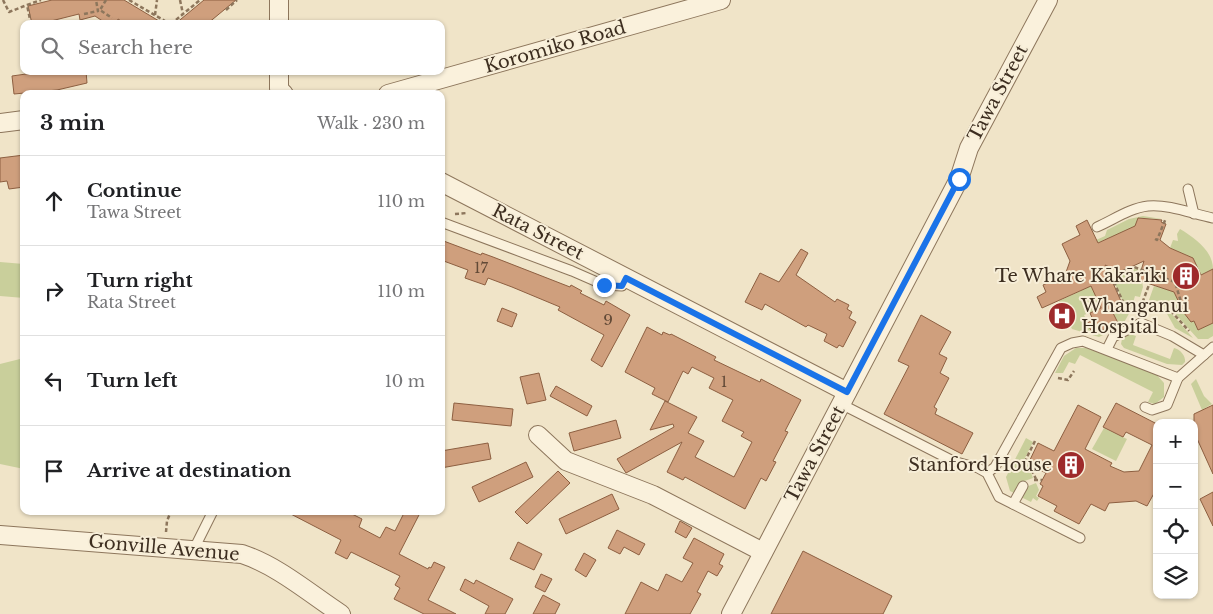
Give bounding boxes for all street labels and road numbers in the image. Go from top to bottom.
street label: Koromiko Road [482,16,628,78]
street label: Tawa Street [963,41,1033,145]
street label: Rata Street [488,199,588,265]
street label: Tawa Street [780,402,850,506]
street label: Gonville Avenue [88,530,240,566]

